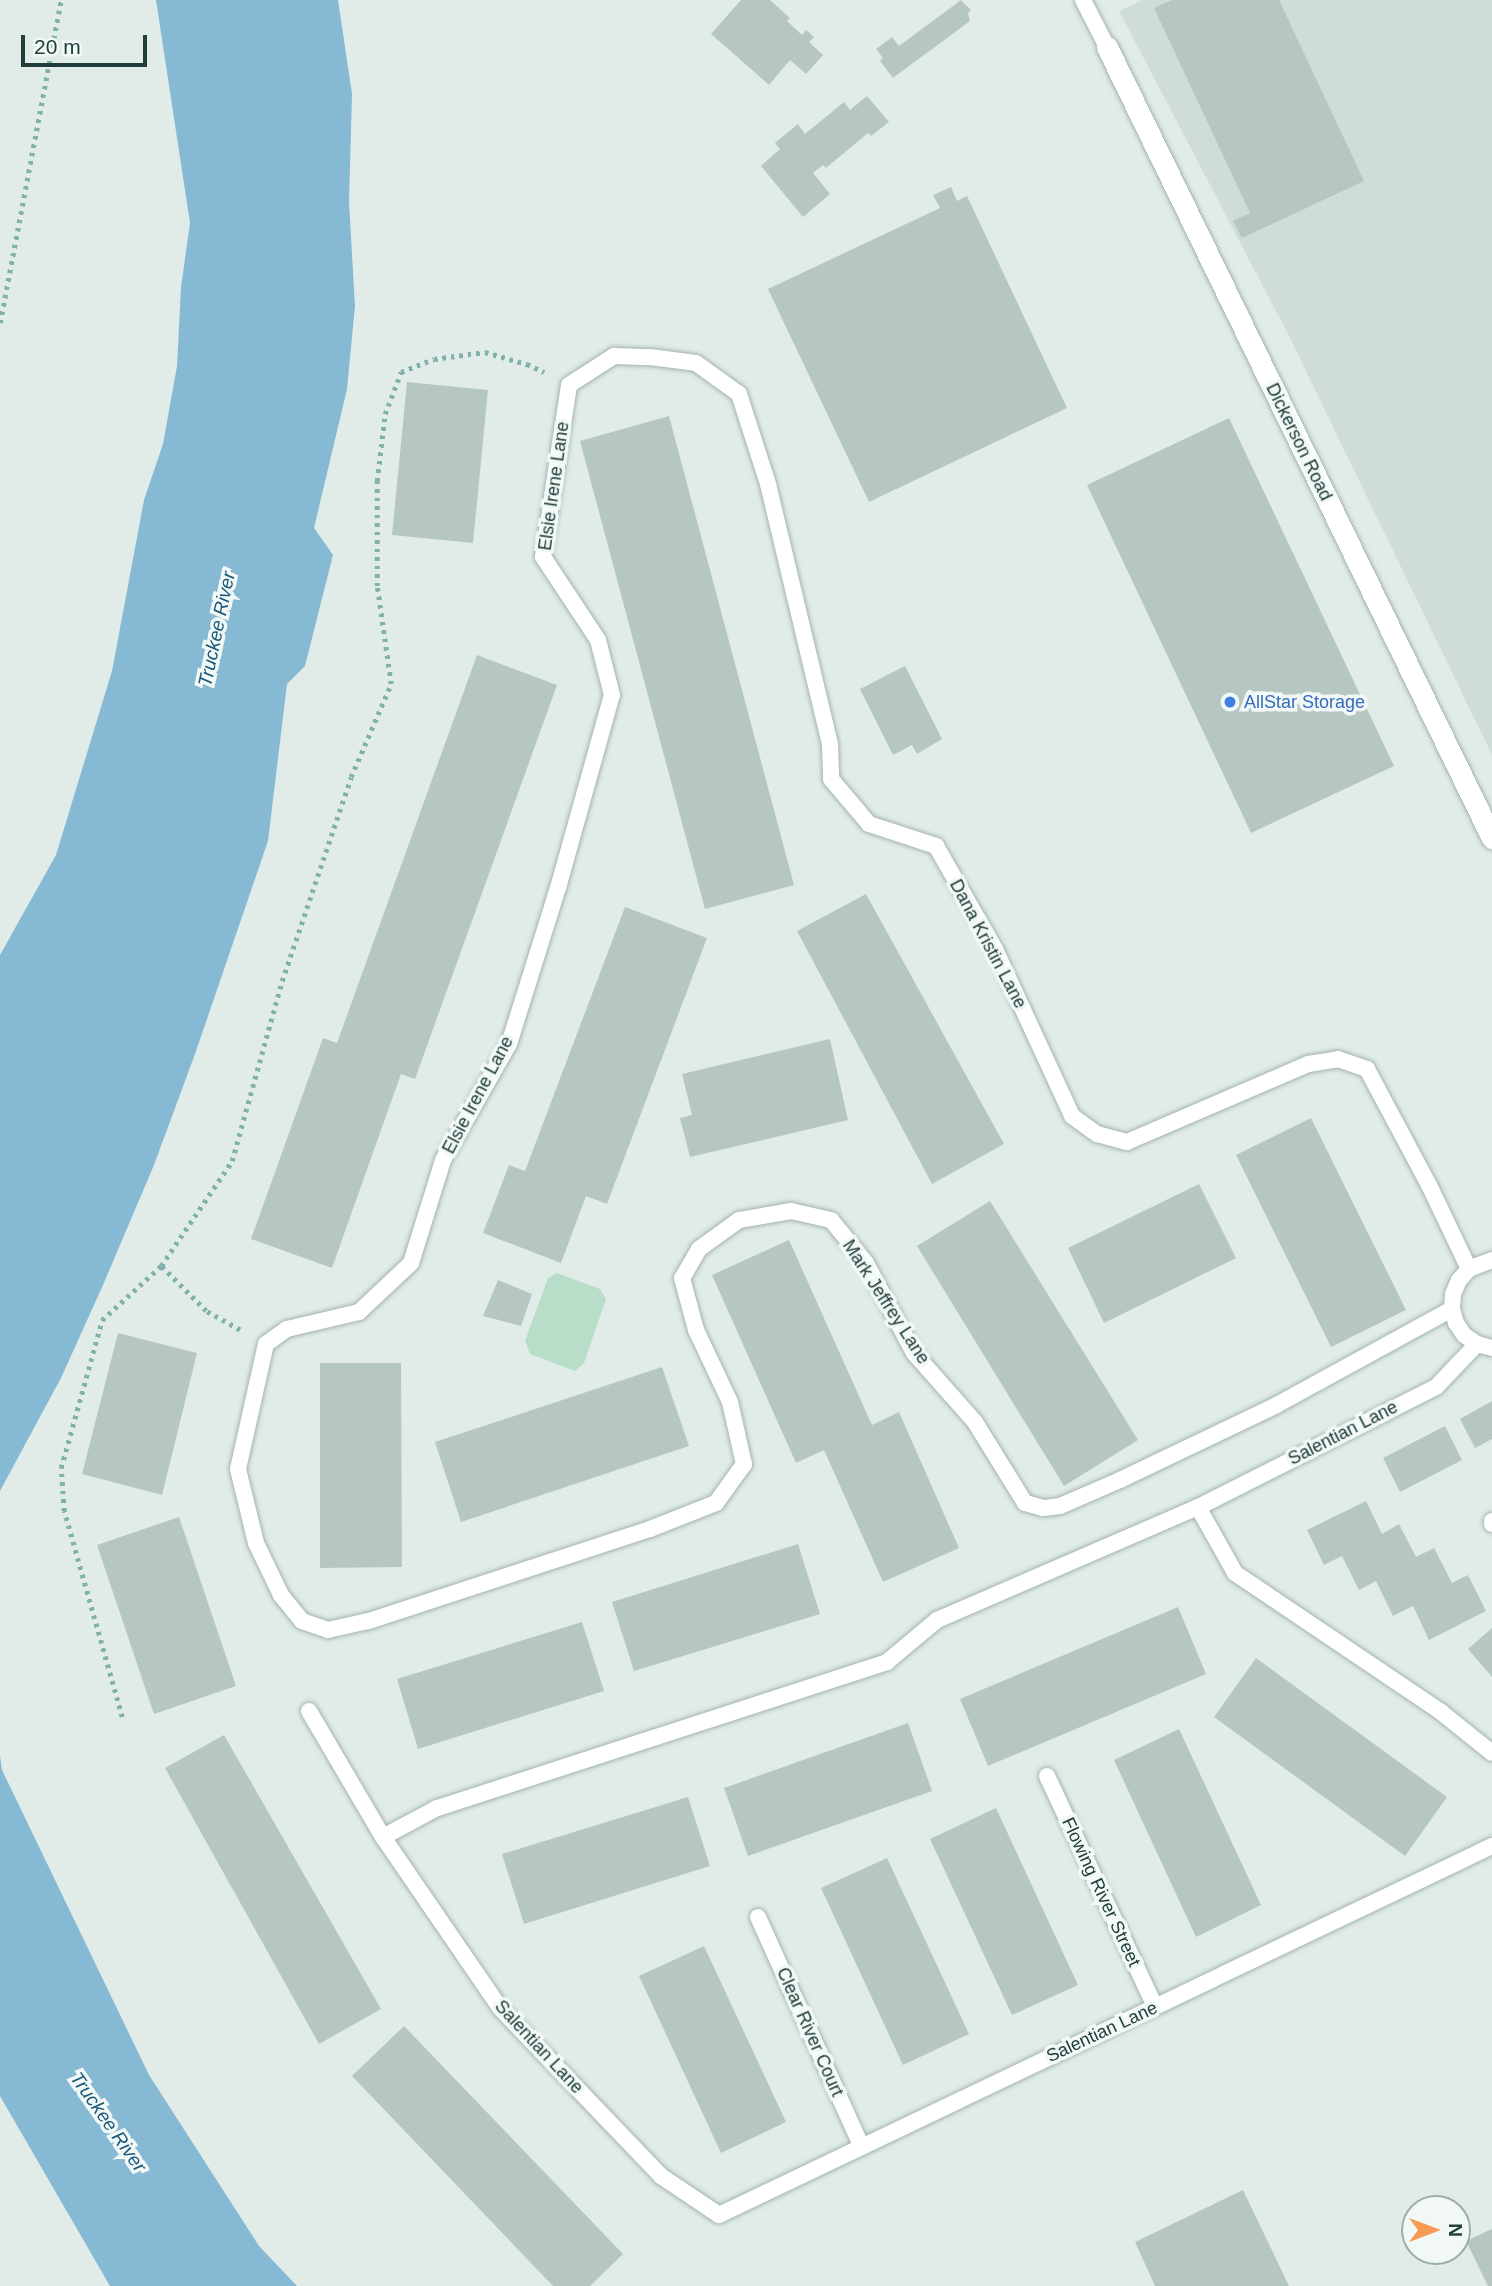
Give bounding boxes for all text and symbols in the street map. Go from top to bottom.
scale bar [24,21,150,65]
text: 20 m [34,35,81,58]
street label: Dickerson Road [1261,380,1337,504]
street label: Elsie Irene Lane [534,420,574,552]
water label: Truckee River [194,569,240,689]
place label: AllStar Storage [1244,691,1365,713]
marker: AllStar Storage [1222,694,1238,710]
street label: Dana Kristin Lane [945,876,1031,1012]
street label: Elsie Irene Lane [438,1032,518,1158]
street label: Mark Jeffrey Lane [838,1236,934,1368]
street label: Salentian Lane [1285,1396,1401,1470]
street label: Flowing River Street [1057,1814,1145,1970]
street label: Clear River Court [772,1964,848,2100]
street label: Salentian Lane [490,1996,588,2098]
street label: Salentian Lane [1043,1997,1161,2067]
water label: Truckee River [65,2068,151,2176]
north arrow [1401,2195,1471,2265]
text: N [1445,2223,1466,2237]

